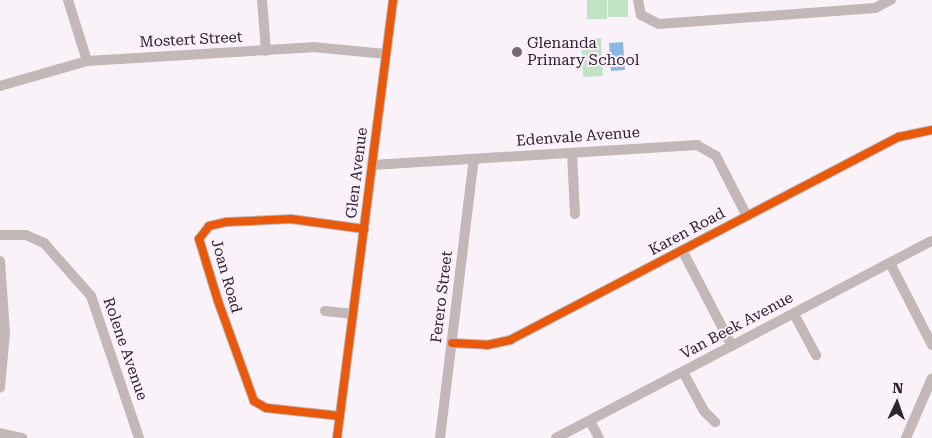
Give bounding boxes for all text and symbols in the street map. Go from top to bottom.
street label: Mostert Street [139,28,243,52]
place label: Glenanda Primary School [527,34,639,69]
marker: Glenanda Primary School [511,46,523,58]
street label: Edenvale Avenue [516,124,640,150]
street label: Glen Avenue [342,126,372,220]
street label: Karen Road [646,204,728,260]
street label: Joan Road [207,237,245,315]
street label: Ferero Street [427,250,457,344]
street label: Van Beek Avenue [678,289,796,363]
street label: Rolene Avenue [99,295,151,403]
north arrow [872,378,922,428]
text: N [892,380,904,396]

